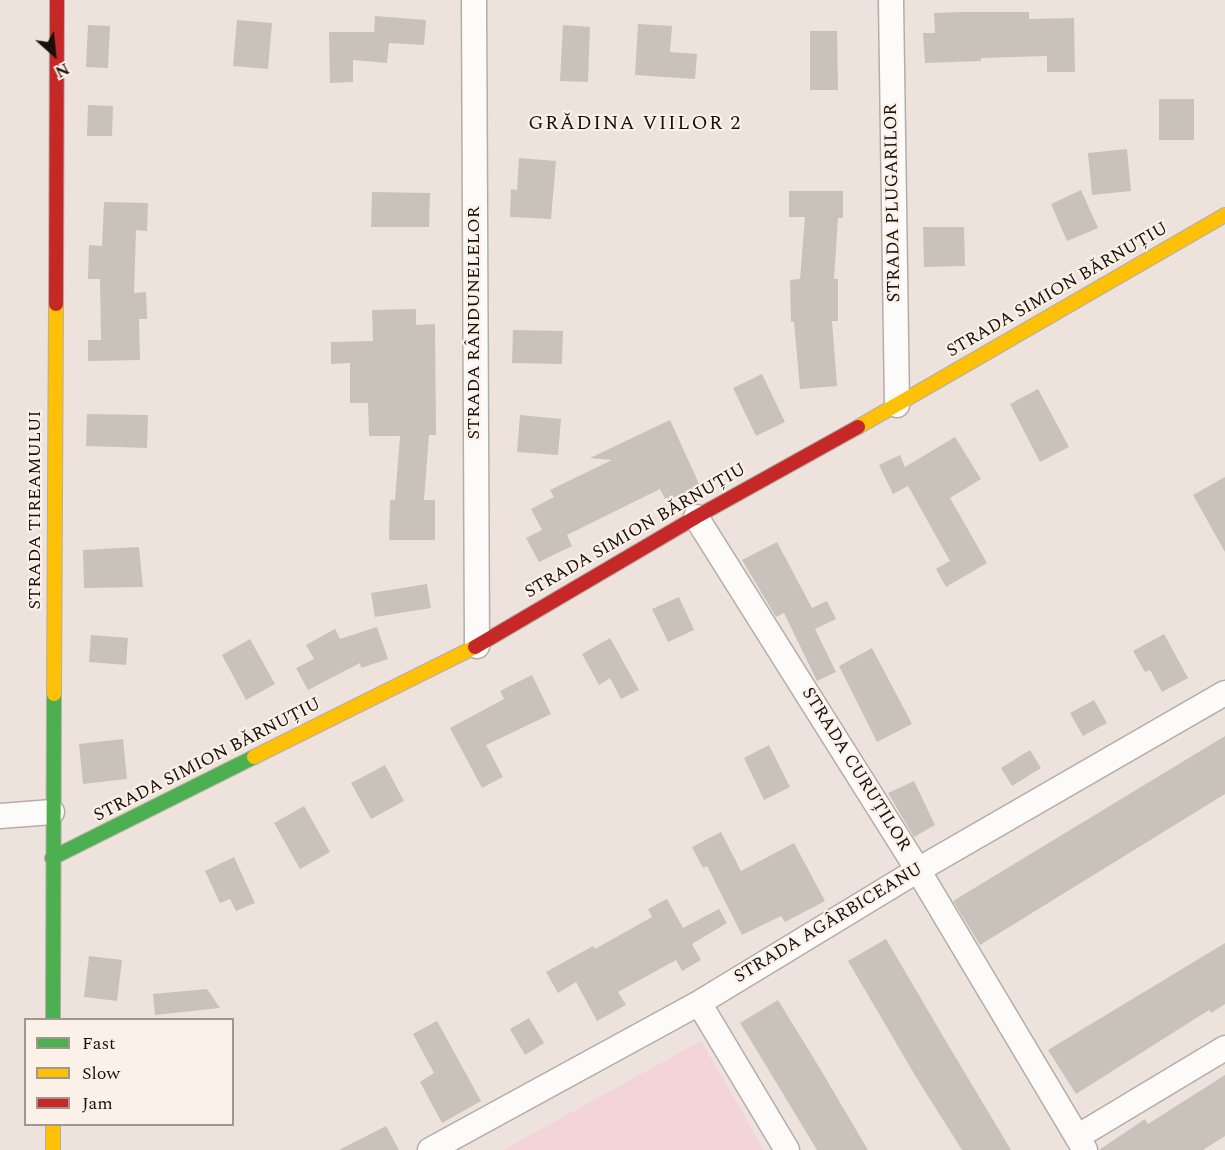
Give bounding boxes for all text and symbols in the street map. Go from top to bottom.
north arrow [24,24,84,84]
text: N [51,56,73,84]
street label: STRADA PLUGARILOR [881,103,907,303]
district label: GRĂDINA VIILOR 2 [528,113,742,137]
street label: STRADA RÂNDUNELELOR [464,206,486,440]
street label: STRADA SIMION BĂRNUȚIU [944,219,1172,363]
street label: STRADA TIREAMULUI [25,410,47,610]
street label: STRADA SIMION BĂRNUȚIU [522,460,750,604]
street label: STRADA CURUȚILOR [796,684,914,856]
street label: STRADA SIMION BĂRNUȚIU [91,694,325,828]
street label: STRADA AGÂRBICEANU [731,859,927,989]
legend [24,1018,234,1126]
text: Fast [82,1030,115,1057]
text: Slow [82,1060,120,1087]
text: Jam [82,1090,113,1117]

